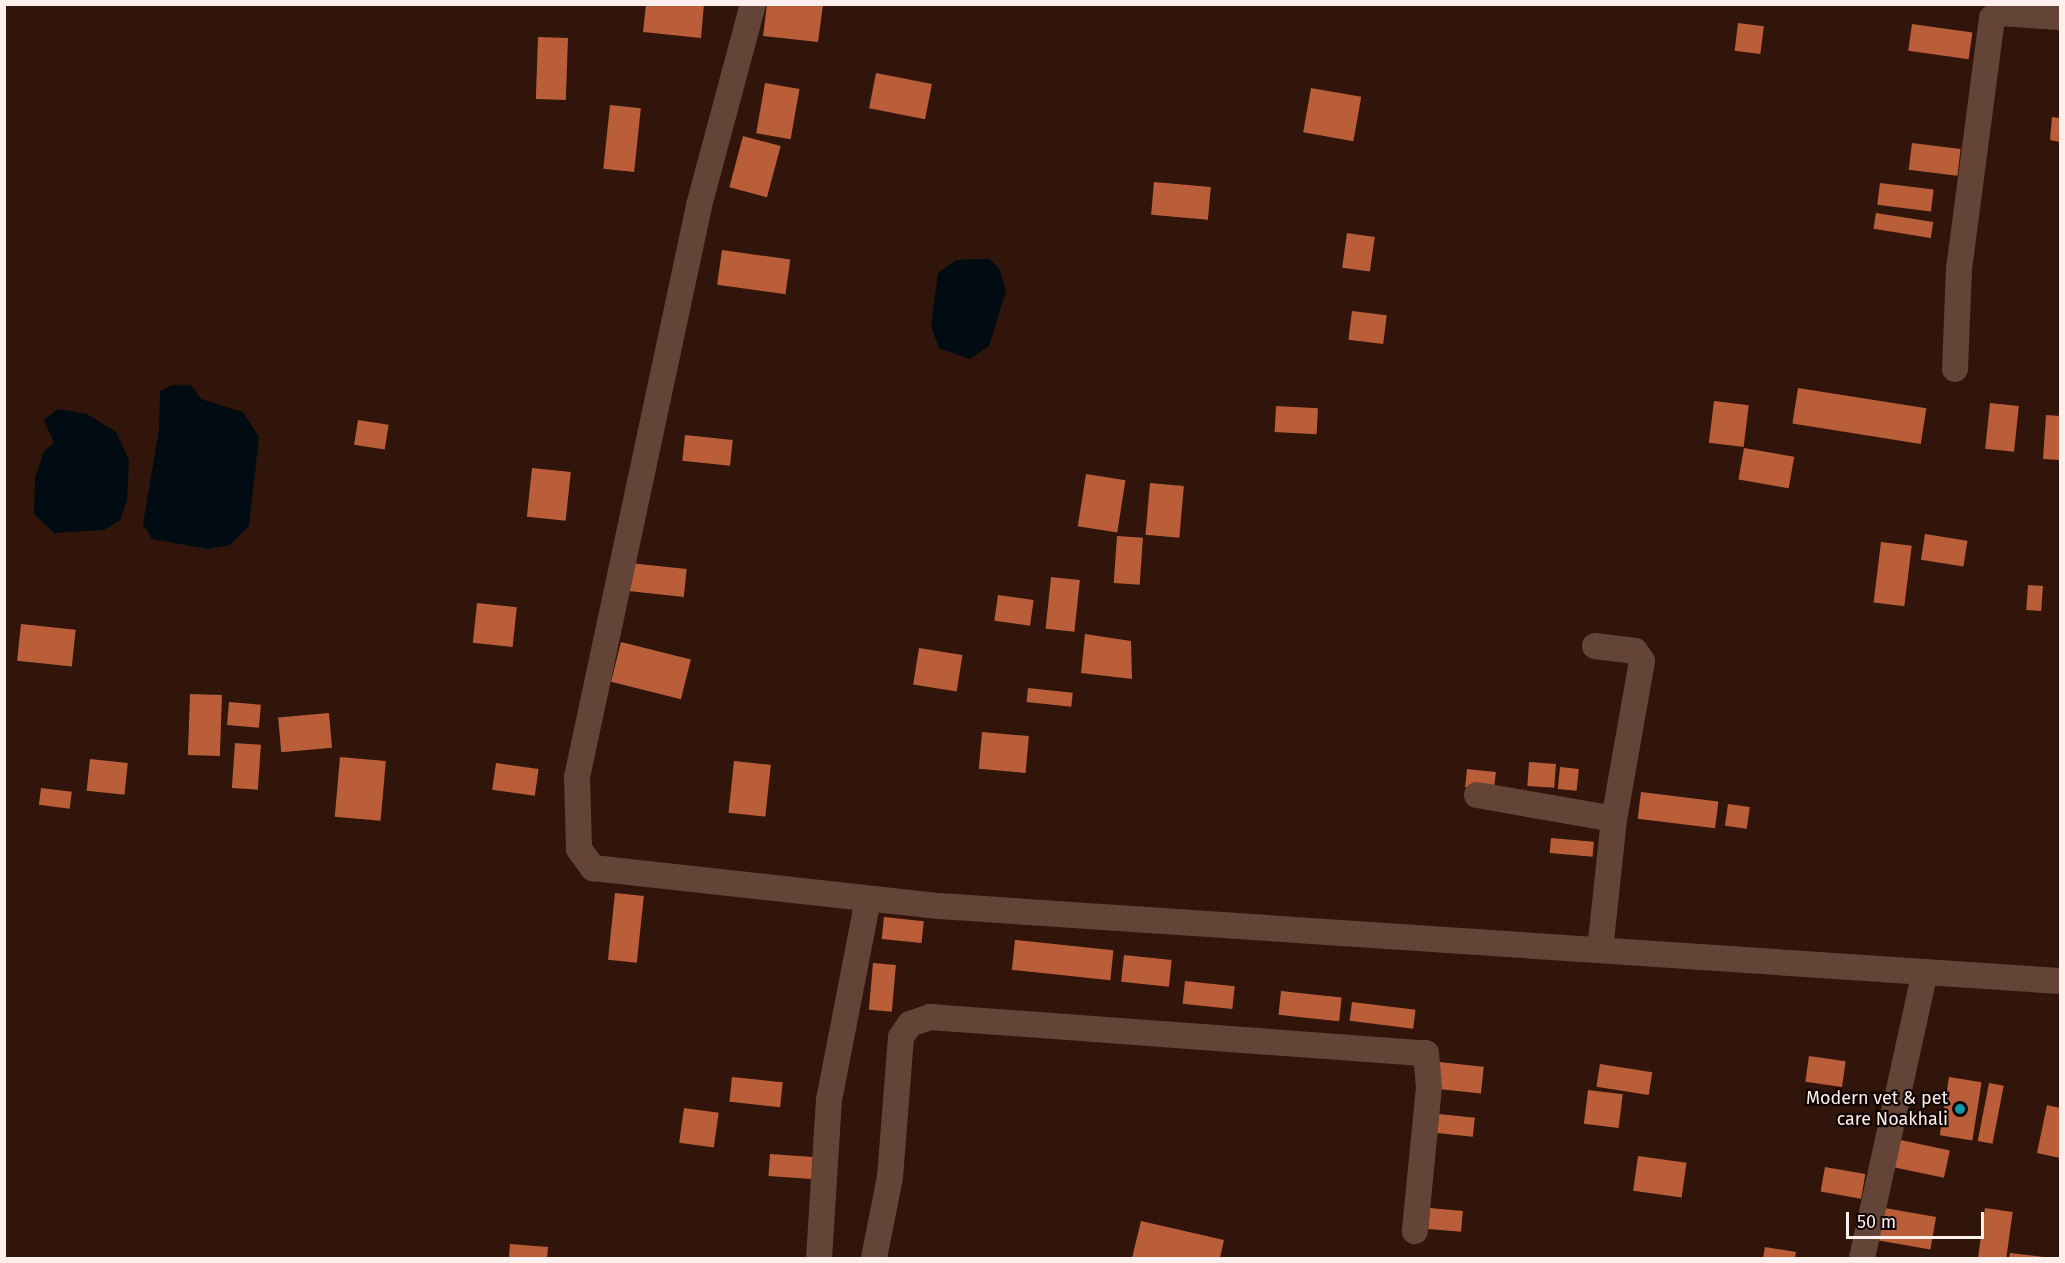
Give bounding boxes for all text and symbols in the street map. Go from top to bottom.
place label: Modern vet & pet care Noakhali [1806,1088,1948,1130]
marker: Modern vet & pet care Noakhali [1953,1102,1967,1116]
scale bar [1849,1200,1987,1238]
text: 50 m [1857,1211,1896,1233]

